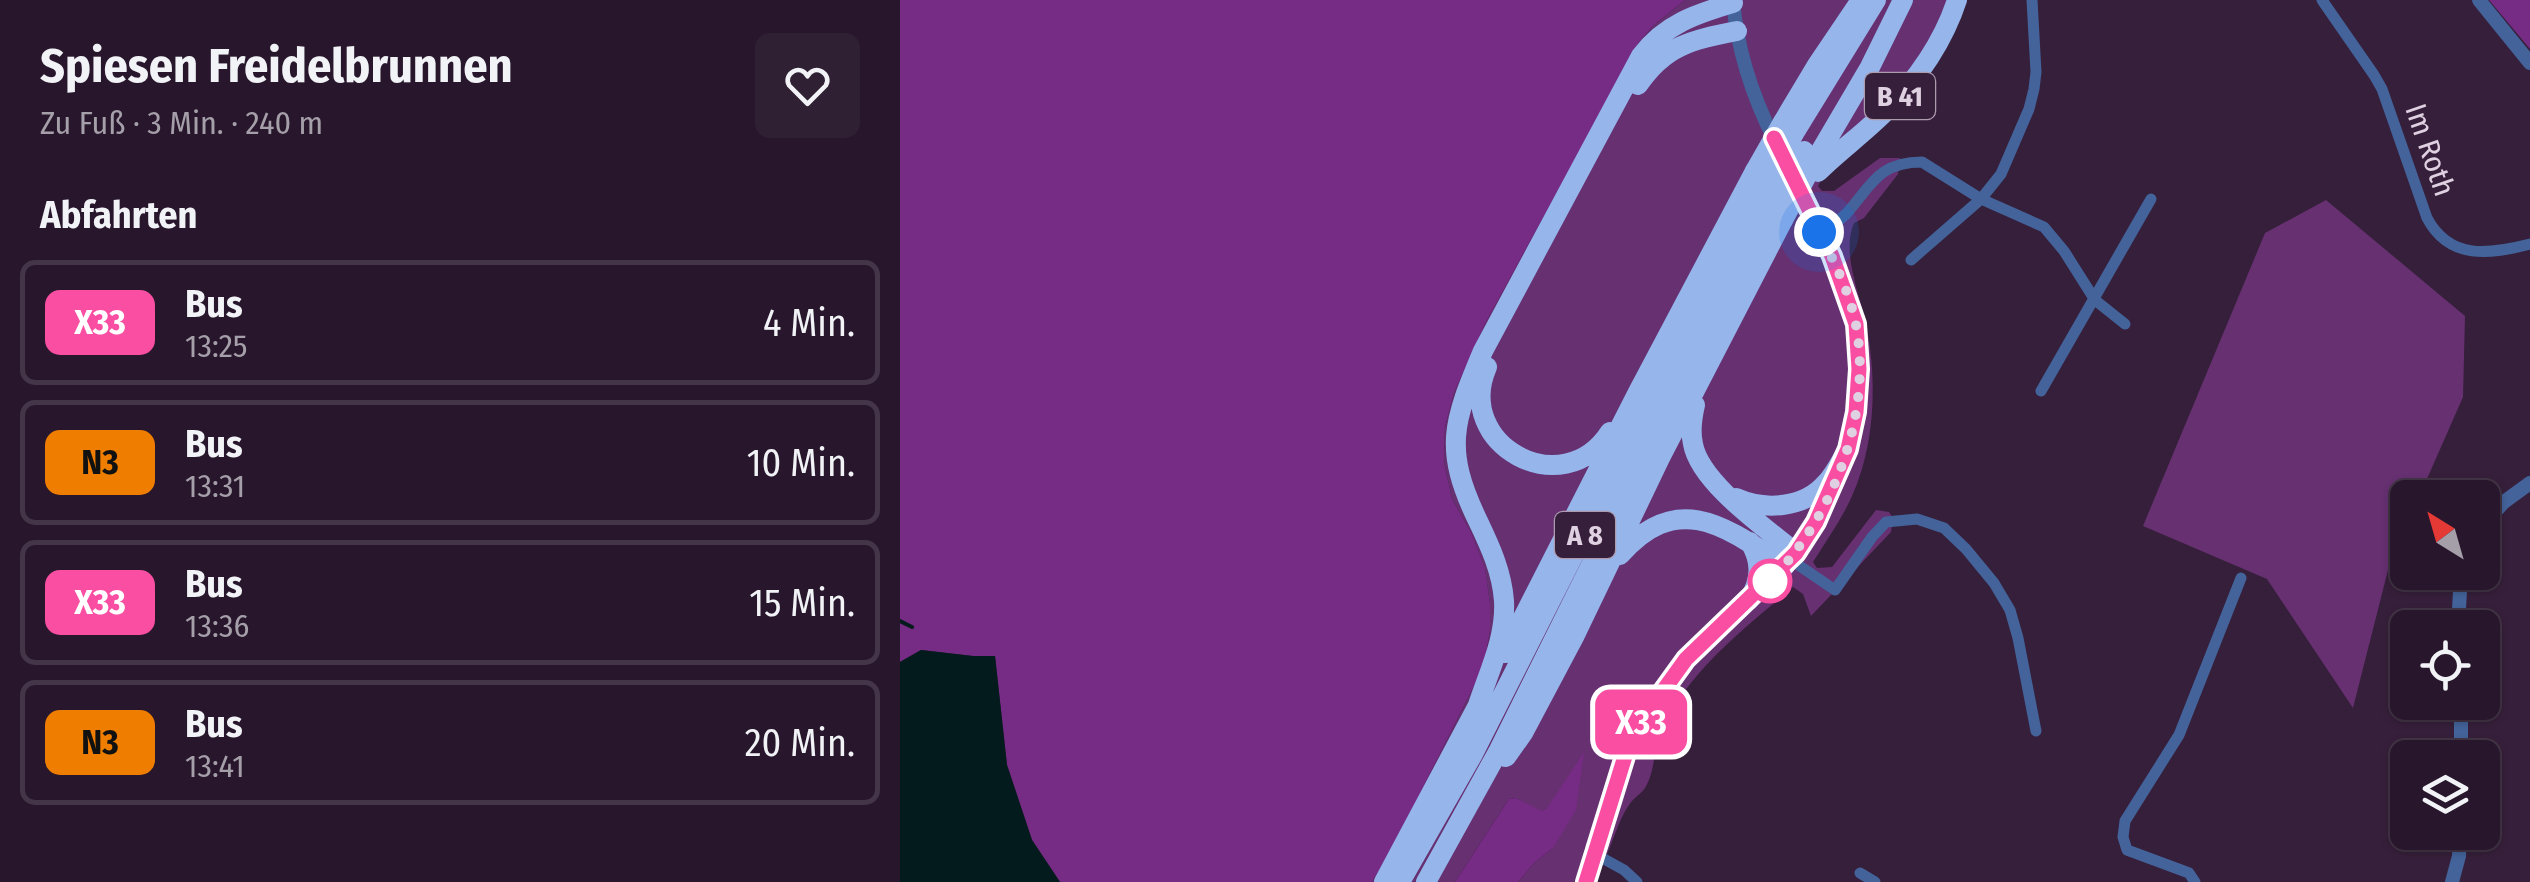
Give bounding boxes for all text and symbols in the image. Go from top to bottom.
button: heart [755,33,860,138]
text: Spiesen Freidelbrunnen [40,37,513,95]
road number: B 41 [1865,73,1935,119]
street label: Im Roth [2397,99,2463,201]
text: Zu Fuß · 3 Min. · 240 m [40,104,323,142]
text: Abfahrten [40,192,198,238]
your location [1794,207,1844,257]
text: Bus [185,281,243,327]
text: 4 Min. [763,300,855,346]
text: X33 [74,301,126,343]
text: 13:25 [185,327,248,365]
text: Bus [185,421,243,467]
text: 10 Min. [747,440,855,486]
text: N3 [81,441,119,483]
text: 13:31 [185,467,245,505]
north arrow [2390,480,2500,590]
map controls [2390,480,2500,850]
road number: A 8 [1555,512,1615,558]
unlabelled marker [1749,560,1791,602]
text: Bus [185,561,243,607]
text: 15 Min. [749,580,855,626]
text: X33 [74,581,126,623]
text: 13:36 [185,607,249,645]
button: locate [2390,610,2500,720]
line badge: X33 [1584,690,1698,754]
text: Bus [185,701,243,747]
text: X33 [1615,701,1667,743]
text: 20 Min. [745,720,855,766]
text: N3 [81,721,119,763]
button: layers [2390,740,2500,850]
text: 13:41 [185,747,245,785]

